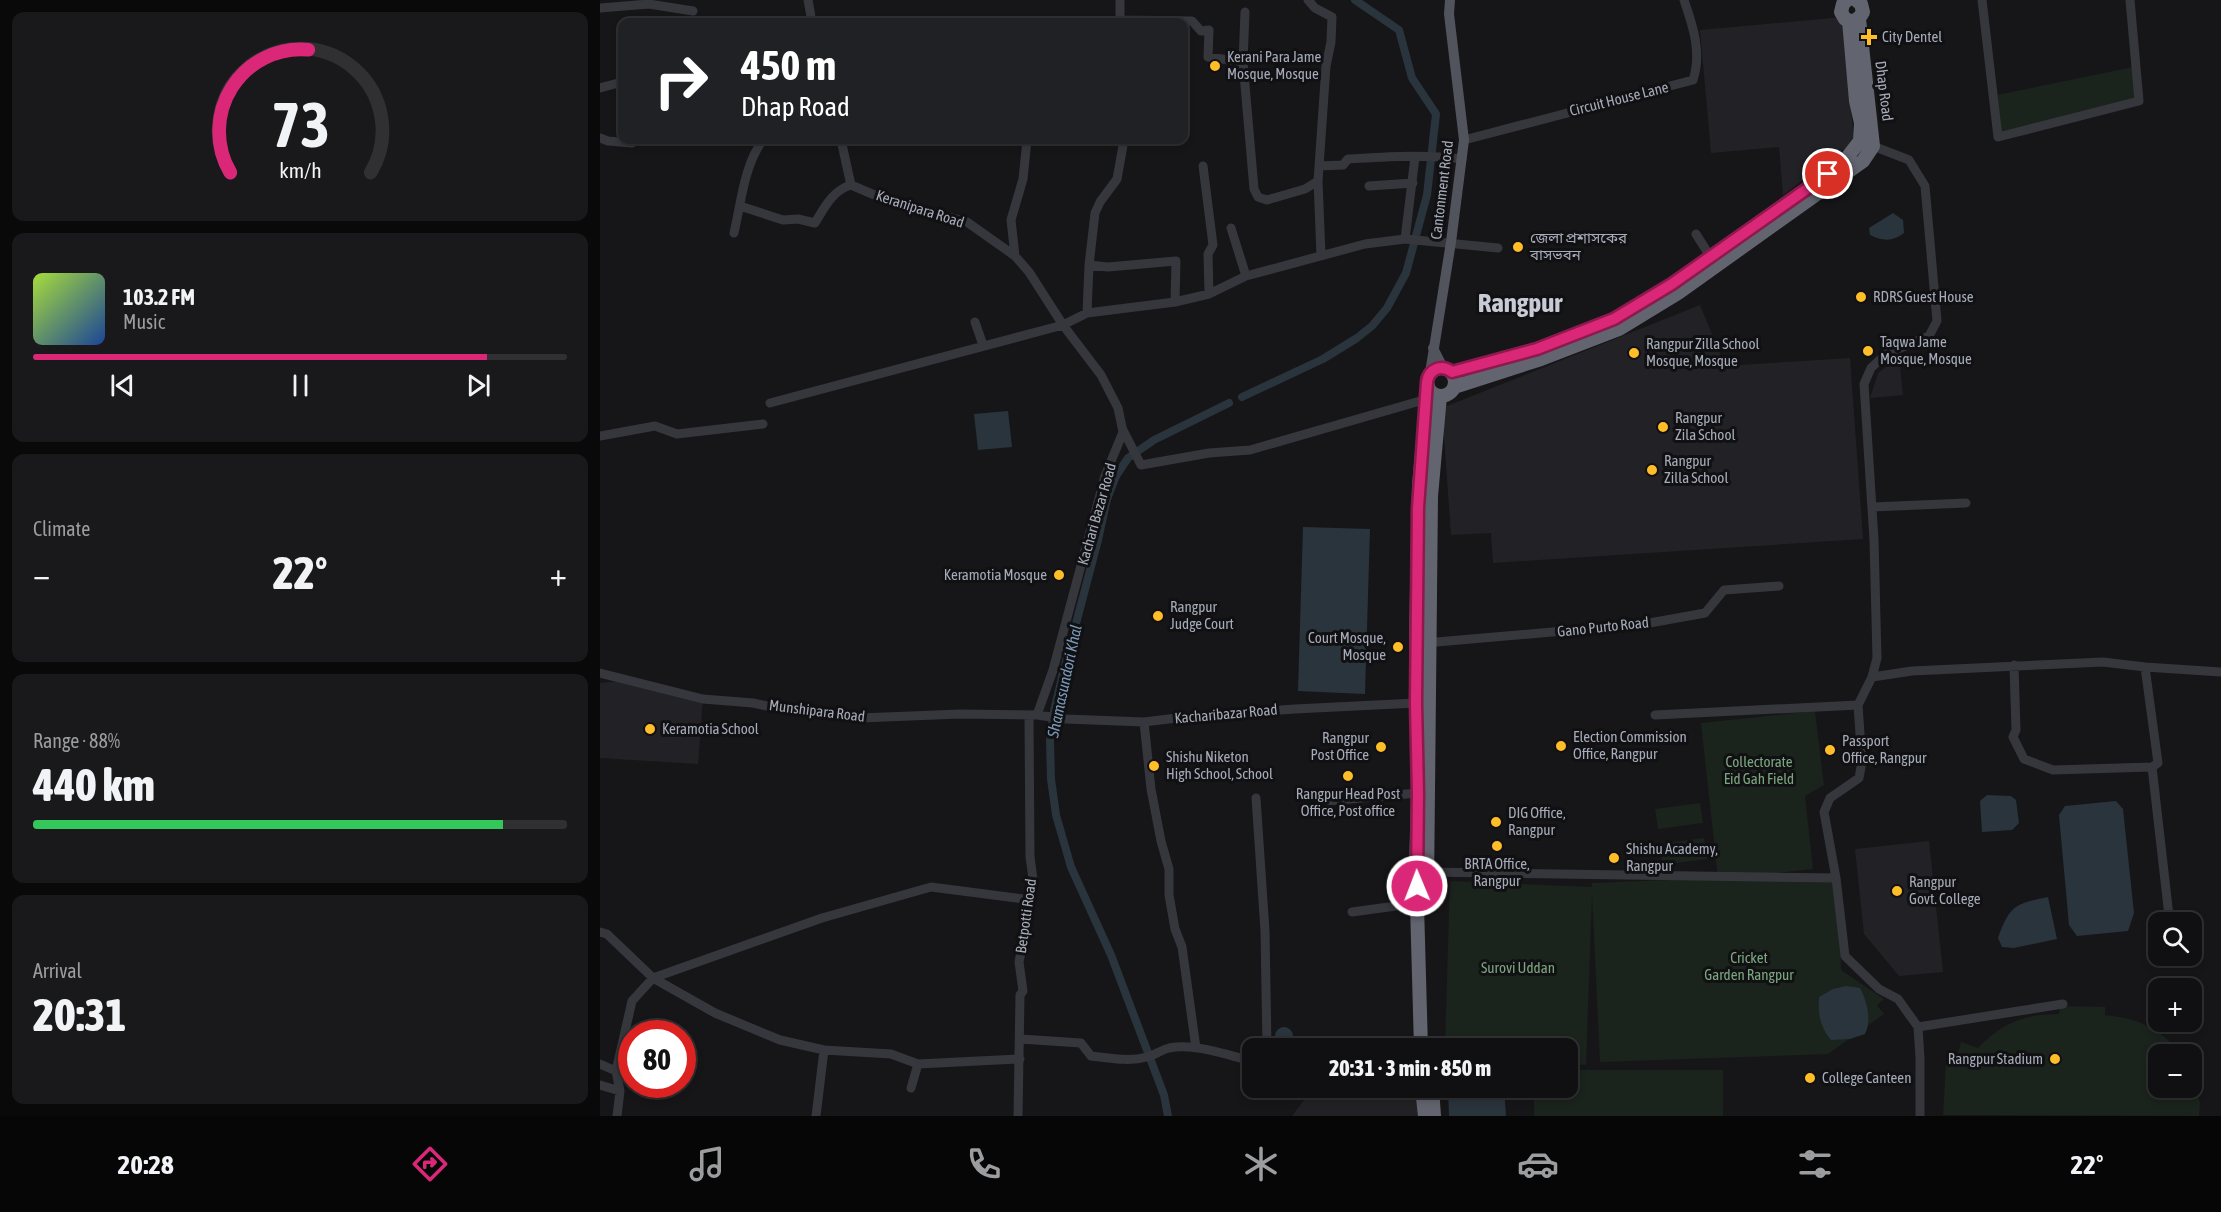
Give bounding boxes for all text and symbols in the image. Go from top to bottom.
marker: City Dentel [1860,28,1878,46]
place label: City Dentel [1882,28,1942,45]
text: 450 m [741,41,836,89]
icon: right [642,42,720,120]
place label: Kerani Para Jame Mosque, Mosque [1227,48,1321,82]
marker: Kerani Para Jame Mosque, Mosque [1208,59,1222,73]
street label: Dhap Road [1872,60,1897,122]
street label: Circuit House Lane [1568,78,1670,119]
text: 73 [271,90,329,161]
text: Dhap Road [741,91,850,122]
street label: Cantonment Road [1427,140,1456,240]
pin [1802,148,1853,199]
icon: arrive [1811,157,1844,190]
text: km/h [279,159,321,184]
street label: Keranipara Road [874,186,966,231]
place label: জেলা প্রশাসকের বাসভবন [1529,229,1628,263]
marker: জেলা প্রশাসকের বাসভবন [1511,240,1525,254]
text: 103.2 FM [123,284,195,310]
district label: Rangpur [1478,287,1563,318]
place label: RDRS Guest House [1873,288,1974,305]
marker: RDRS Guest House [1854,290,1868,304]
text: Music [123,310,165,333]
place label: Taqwa Jame Mosque, Mosque [1880,333,1972,367]
place label: Rangpur Zilla School Mosque, Mosque [1646,335,1759,369]
marker: Taqwa Jame Mosque, Mosque [1861,344,1875,358]
marker: Rangpur Zilla School Mosque, Mosque [1627,346,1641,360]
icon: previous [106,369,139,402]
icon: pause [284,369,317,402]
icon: next [462,369,495,402]
place label: Rangpur Zila School [1675,409,1735,443]
marker: Rangpur Zila School [1656,420,1670,434]
place label: Rangpur Zilla School [1664,452,1728,486]
street label: Kachari Bazar Road [1074,461,1119,567]
marker: Rangpur Zilla School [1645,463,1659,477]
text: Climate [33,517,90,540]
text: 22° [273,547,327,599]
text: − [33,555,50,593]
text: + [550,555,567,593]
place label: Keramotia Mosque [944,566,1047,583]
marker: Keramotia Mosque [1052,568,1066,582]
place label: Rangpur Judge Court [1170,598,1234,632]
marker: Rangpur Judge Court [1151,609,1165,623]
street label: Gano Purto Road [1556,613,1650,640]
water label: Shamasundori Khal [1043,623,1085,740]
place label: Court Mosque, Mosque [1308,629,1386,663]
marker: Court Mosque, Mosque [1391,640,1405,654]
street label: Munshipara Road [768,696,866,725]
street label: Kacharibazar Road [1174,701,1278,726]
place label: Keramotia School [662,720,759,737]
marker: Keramotia School [643,722,657,736]
place label: Election Commission Office, Rangpur [1573,728,1687,762]
text: Range · 88% [33,729,120,752]
place label: Rangpur Post Office [1310,729,1370,763]
place label: Passport Office, Rangpur [1842,732,1927,766]
marker: Election Commission Office, Rangpur [1554,739,1568,753]
marker: Rangpur Post Office [1374,740,1388,754]
marker: Passport Office, Rangpur [1823,743,1837,757]
place label: Shishu Niketon High School, School [1166,748,1273,782]
park label: Collectorate Eid Gah Field [1724,753,1794,787]
text: 440 km [33,759,155,811]
marker: Shishu Niketon High School, School [1147,759,1161,773]
marker: Rangpur Head Post Office, Post office [1341,769,1355,783]
place label: Rangpur Head Post Office, Post office [1296,785,1400,819]
place label: DIG Office, Rangpur [1508,804,1566,838]
marker: DIG Office, Rangpur [1489,815,1503,829]
marker: BRTA Office, Rangpur [1490,839,1504,853]
place label: Shishu Academy, Rangpur [1626,840,1718,874]
marker: Shishu Academy, Rangpur [1607,851,1621,865]
position arrow [1385,854,1449,918]
place label: BRTA Office, Rangpur [1464,855,1530,889]
place label: Rangpur Govt. College [1909,873,1981,907]
street label: Betpotti Road [1012,878,1039,954]
marker: Rangpur Govt. College [1890,884,1904,898]
map controls [2148,912,2202,1098]
button: search [2148,912,2202,966]
park label: Cricket Garden Rangpur [1704,949,1794,983]
text: Arrival [33,959,82,982]
park label: Surovi Uddan [1481,959,1555,976]
button: + [2148,978,2202,1032]
text: 20:31 [33,989,127,1041]
speed limit sign: 80 [618,1020,696,1098]
button: − [2148,1044,2202,1098]
place label: Rangpur Stadium [1948,1050,2043,1067]
marker: Rangpur Stadium [2048,1052,2062,1066]
text: 20:31 · 3 min · 850 m [1329,1055,1491,1081]
place label: College Canteen [1822,1069,1911,1086]
marker: College Canteen [1803,1071,1817,1085]
icon: directions [409,1143,451,1185]
icon: music [686,1143,728,1185]
icon: phone [963,1143,1005,1185]
icon: climate [1240,1143,1282,1185]
icon: car [1517,1143,1559,1185]
icon: filters [1794,1143,1836,1185]
text: 20:28 [118,1149,174,1180]
text: 22° [2071,1149,2103,1180]

